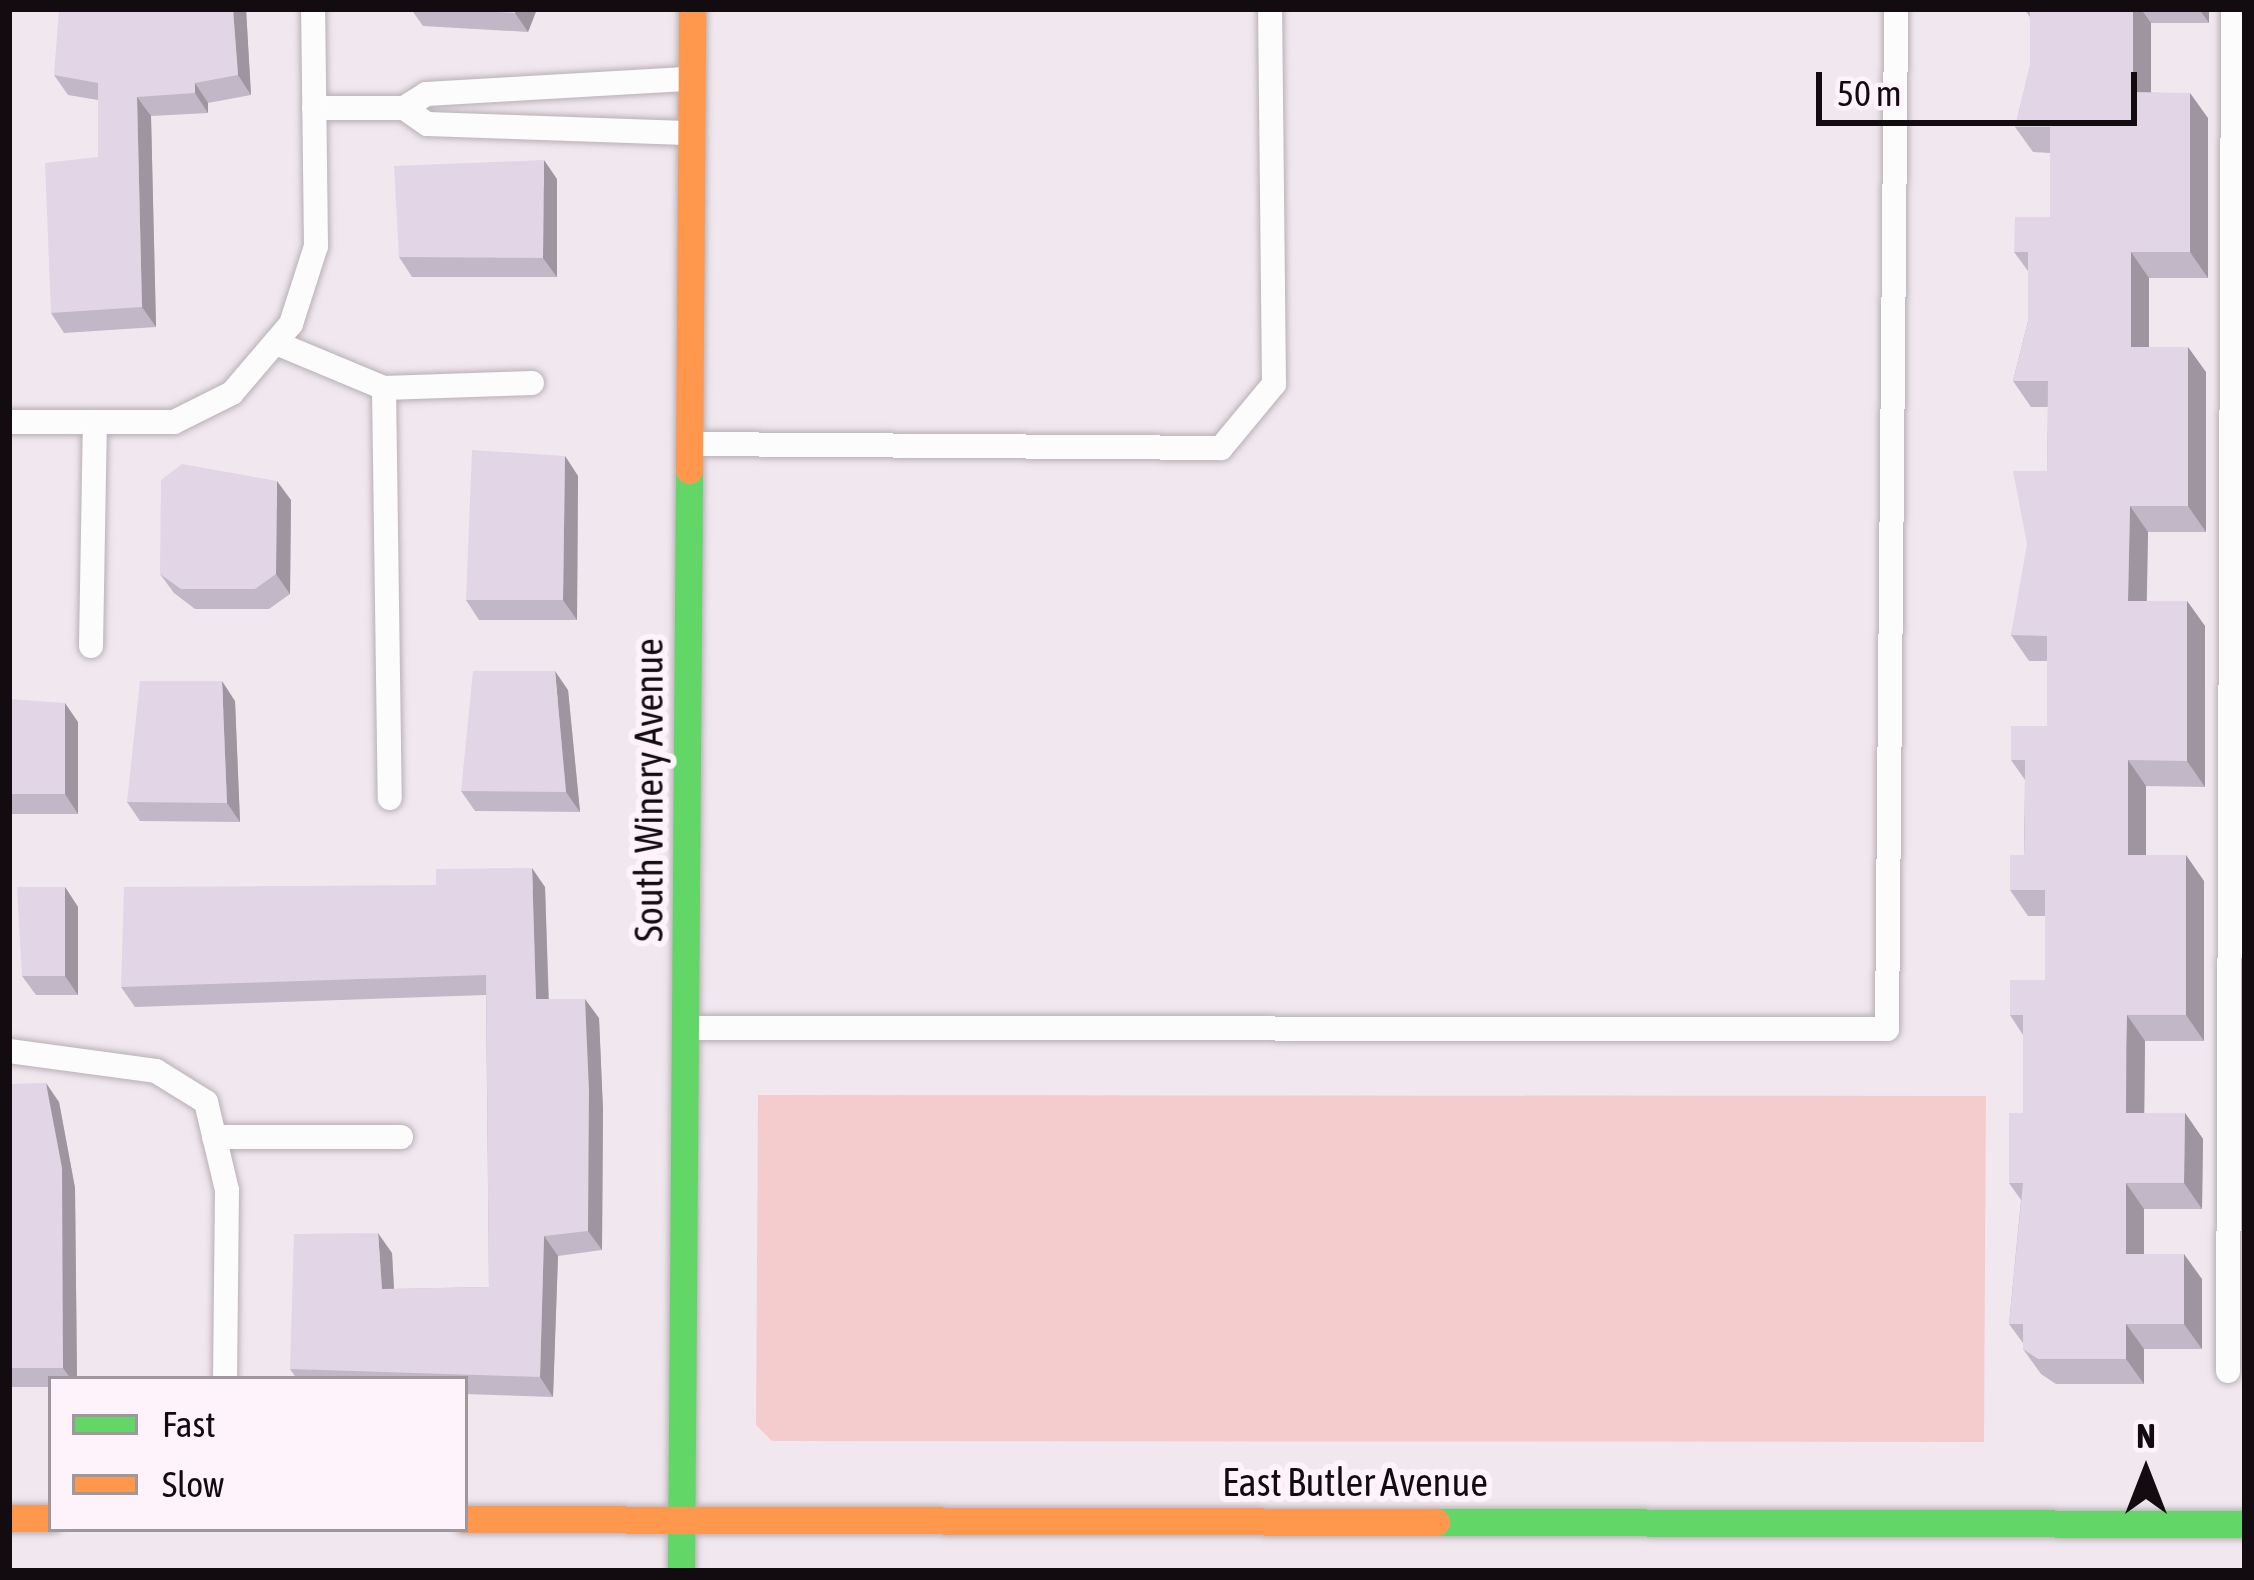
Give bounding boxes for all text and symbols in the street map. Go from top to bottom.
scale bar [1822,48,2143,122]
text: 50 m [1837,72,1902,114]
street label: South Winery Avenue [626,638,672,942]
legend [48,1376,468,1532]
text: Fast [162,1403,216,1445]
north arrow [2086,1412,2206,1532]
text: N [2136,1417,2156,1455]
street label: East Butler Avenue [1222,1459,1488,1505]
text: Slow [162,1463,224,1505]

